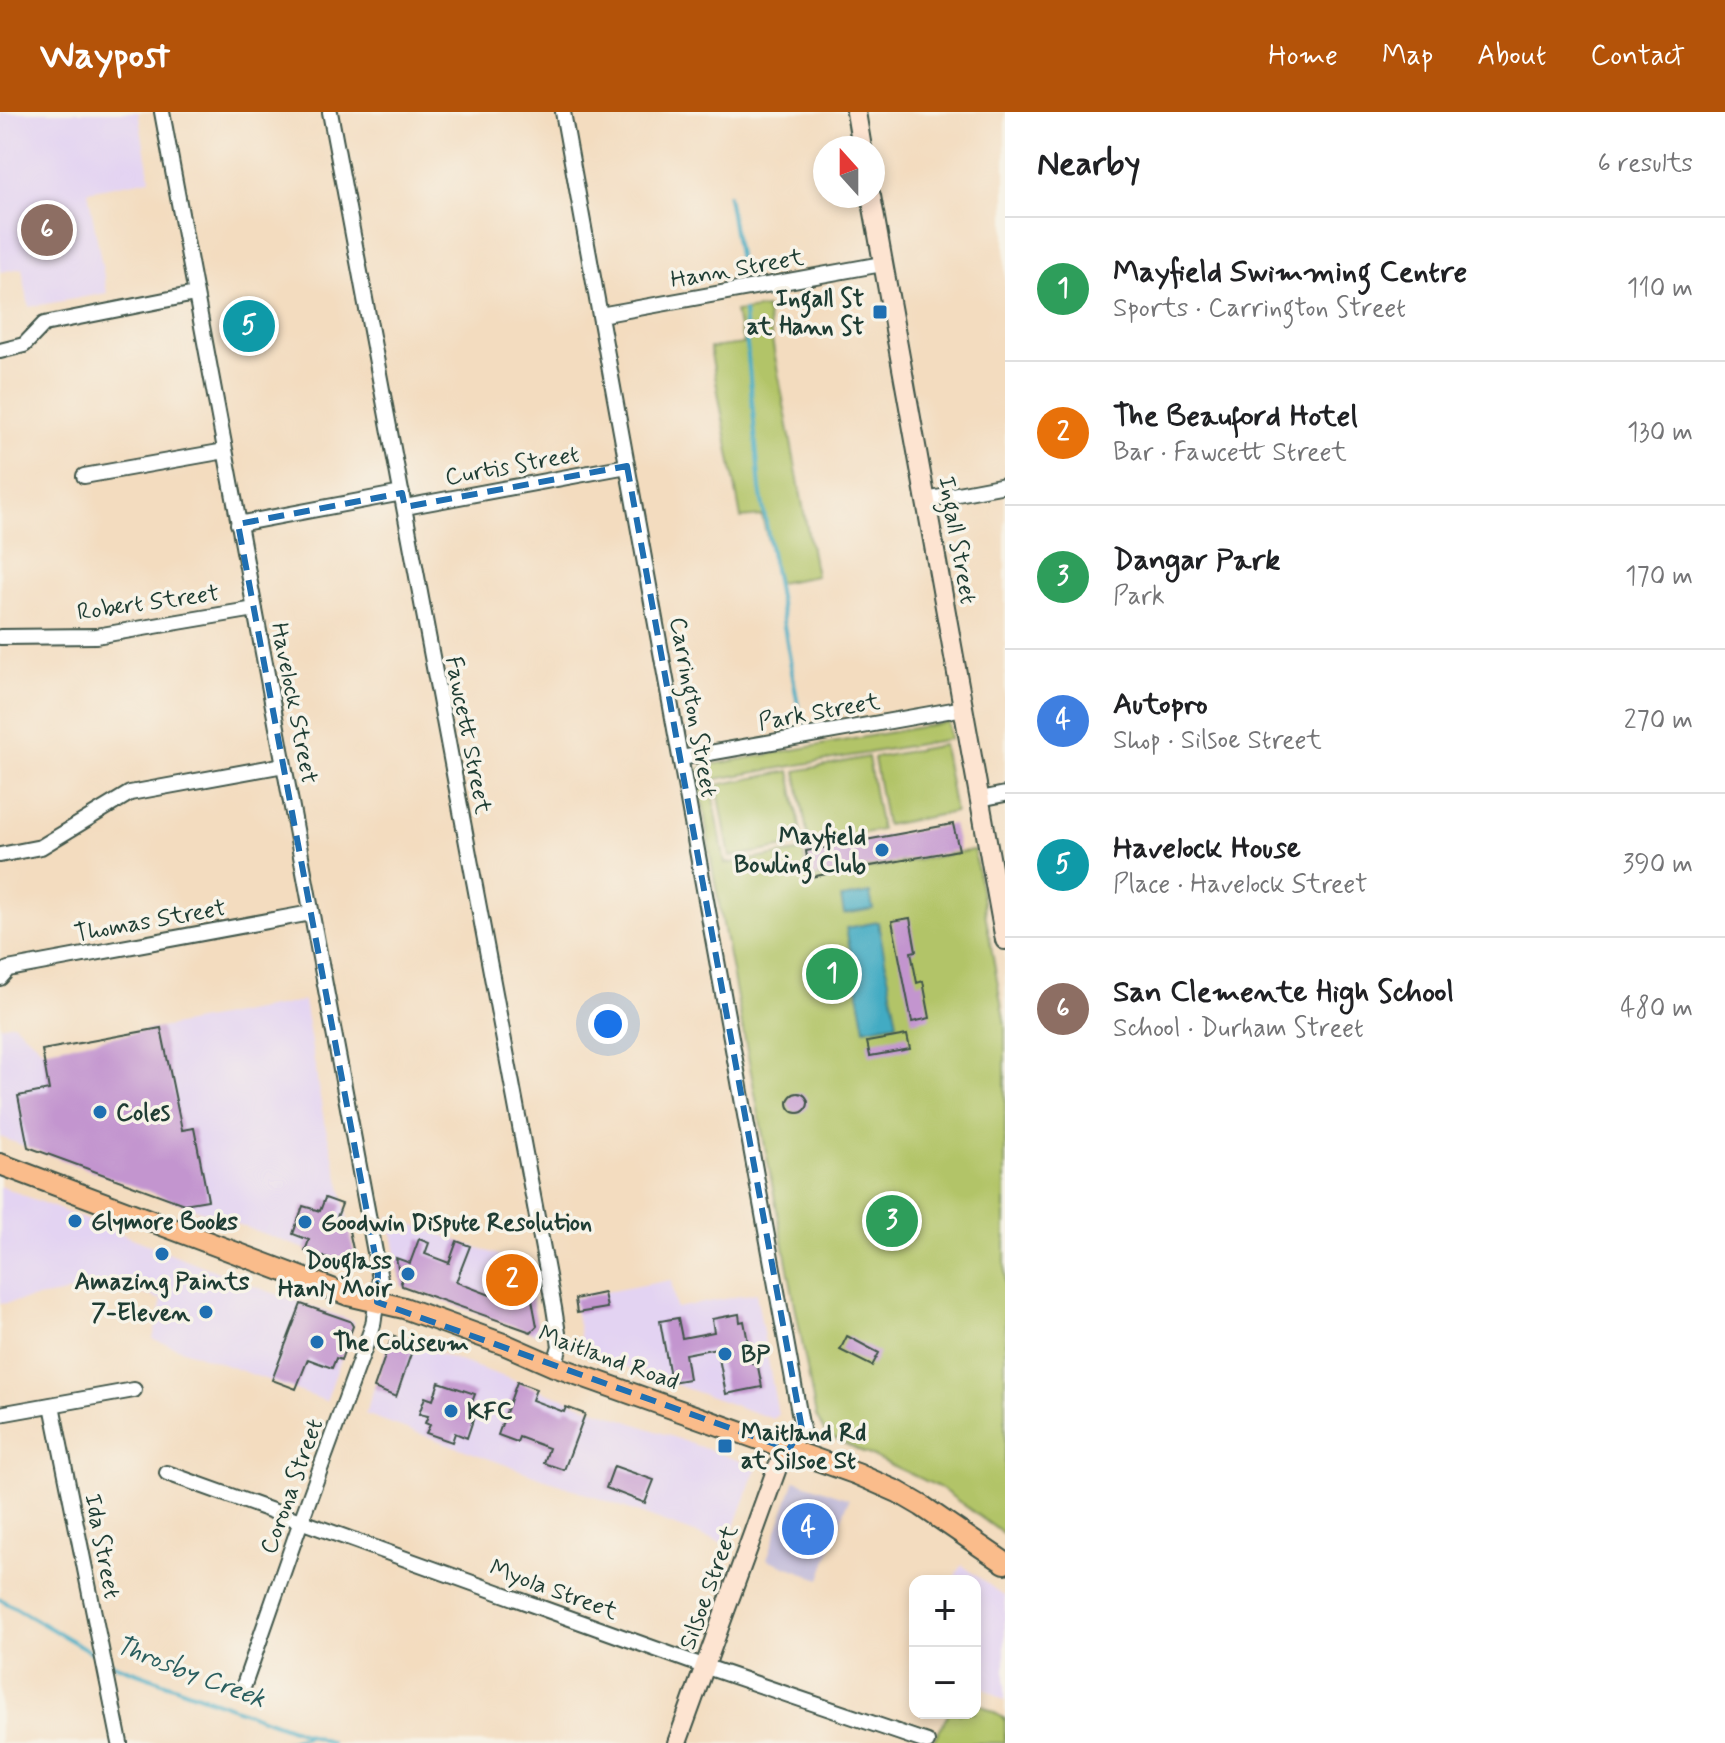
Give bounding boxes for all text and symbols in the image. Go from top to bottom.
text: Waypost [40,32,170,81]
text: Home [1268,38,1338,75]
text: Map [1382,38,1433,75]
text: About [1477,38,1546,75]
text: Contact [1590,38,1685,75]
north arrow [813,136,885,208]
text: Nearby [1037,142,1141,187]
text: 6 results [1598,147,1693,181]
pin: 6 [21,200,73,260]
street label: Hann Street [668,243,806,296]
text: Mayfield Swimming Centre [1113,253,1467,292]
text: 1 [1057,272,1069,306]
text: 110 m [1627,272,1693,306]
place label: Ingall St at Hann St [747,284,865,343]
text: Sports · Carrington Street [1113,292,1406,326]
pin: 5 [223,296,275,356]
marker: Ingall St at Hann St [871,303,889,321]
text: The Beauford Hotel [1113,397,1358,436]
text: 2 [1057,416,1069,450]
text: 130 m [1627,416,1693,450]
text: Bar · Fawcett Street [1113,436,1347,470]
street label: Curtis Street [443,439,582,494]
street label: Ingall Street [927,474,983,607]
text: Dangar Park [1113,541,1280,580]
text: 3 [1057,560,1069,594]
text: 170 m [1625,560,1693,594]
street label: Robert Street [75,578,221,629]
text: Park [1113,580,1165,614]
street label: Carrington Street [658,615,724,800]
street label: Havelock Street [263,620,324,787]
street label: Fawcett Street [437,654,498,817]
text: Autopro [1113,685,1208,724]
street label: Park Street [756,687,882,738]
text: 4 [1055,704,1071,738]
text: 270 m [1624,704,1693,738]
text: Shop · Silsoe Street [1113,724,1322,758]
place label: Mayfield Bowling Club [734,822,866,884]
text: Havelock House [1113,829,1301,868]
marker: Mayfield Bowling Club [873,841,891,859]
text: 5 [1055,848,1071,882]
text: 390 m [1622,848,1693,882]
text: Place · Havelock Street [1113,868,1368,902]
street label: Thomas Street [72,893,229,950]
pin: 1 [806,944,858,1004]
text: San Clemente High School [1113,973,1454,1012]
text: 6 [1056,992,1070,1026]
text: 480 m [1620,992,1693,1026]
your location [588,1004,628,1044]
text: School · Durham Street [1113,1012,1364,1046]
place label: Coles [116,1098,171,1129]
marker: Coles [91,1103,109,1121]
pin: 3 [866,1191,918,1251]
place label: Glymore Books [91,1207,238,1238]
place label: Goodwin Dispute Resolution [321,1208,592,1239]
marker: Glymore Books [66,1212,84,1230]
marker: Goodwin Dispute Resolution [296,1213,314,1231]
marker: Amazing Paints [153,1245,171,1263]
place label: Douglass Hanly Moir [278,1246,393,1305]
pin: 2 [486,1250,538,1310]
marker: Douglass Hanly Moir [399,1265,417,1283]
place label: Amazing Paints [75,1267,250,1299]
place label: 7-Eleven [91,1298,190,1329]
marker: 7-Eleven [197,1303,215,1321]
street label: Maitland Road [534,1319,683,1398]
place label: The Coliseum [333,1328,469,1359]
marker: The Coliseum [308,1333,326,1351]
place label: BP [741,1340,770,1371]
marker: BP [716,1345,734,1363]
place label: KFC [467,1397,513,1428]
marker: KFC [442,1402,460,1420]
street label: Corona Street [254,1414,331,1559]
place label: Maitland Rd at Silsoe St [741,1418,866,1477]
marker: Maitland Rd at Silsoe St [716,1437,734,1455]
street label: Ida Street [76,1491,127,1602]
pin: 4 [782,1499,834,1559]
street label: Silsoe Street [673,1521,746,1654]
street label: Myola Street [485,1553,622,1628]
map controls [909,1575,981,1719]
button: + [909,1575,981,1647]
water label: Throsby Creek [110,1629,270,1717]
button: − [909,1647,981,1719]

